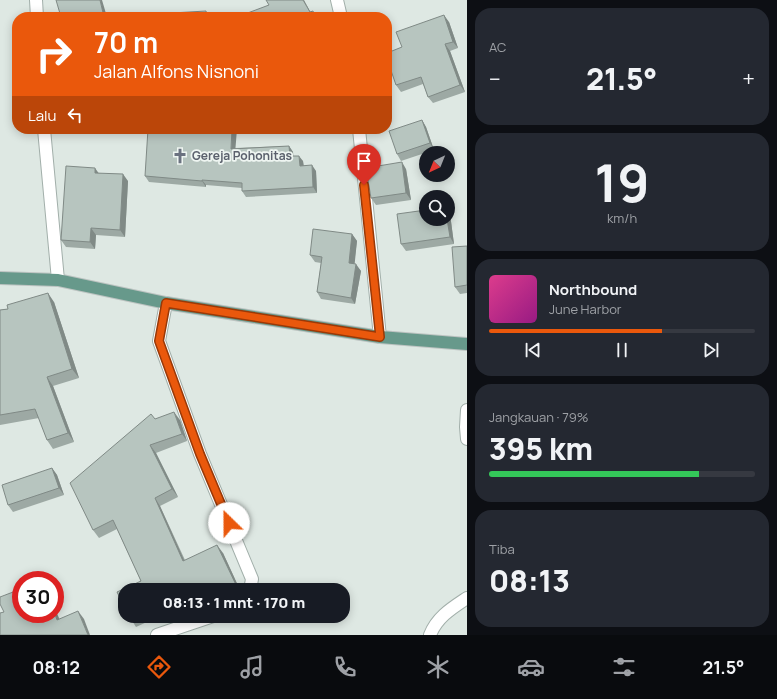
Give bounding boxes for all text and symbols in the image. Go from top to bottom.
text: 70 m [94,23,158,61]
icon: right [28,28,80,80]
text: AC [489,38,506,56]
text: 21.5° [586,58,657,99]
text: Jalan Alfons Nisnoni [94,59,259,83]
text: − [489,64,501,94]
text: + [742,64,755,94]
icon: left [64,104,86,126]
text: Lalu [28,105,56,126]
pin [347,144,381,185]
north arrow [419,146,455,182]
map controls [419,146,455,226]
church icon: Gereja Pohonitas [171,147,189,165]
place label: Gereja Pohonitas [192,147,293,164]
text: 19 [594,147,650,218]
icon: arrive [353,150,375,172]
button: search [419,190,455,226]
text: km/h [607,209,637,227]
text: Northbound [549,279,637,300]
text: June Harbor [549,300,622,318]
icon: previous [522,339,544,361]
icon: pause [611,339,633,361]
icon: next [700,339,722,361]
text: Jangkauan · 79% [489,408,588,426]
text: 395 km [489,428,593,469]
position arrow [208,502,250,544]
text: Tiba [489,540,515,558]
text: 08:13 [489,560,570,601]
speed limit sign: 30 [12,571,64,623]
text: 08:13 · 1 mnt · 170 m [163,592,305,613]
icon: directions [145,653,173,681]
icon: music [238,653,266,681]
icon: phone [331,653,359,681]
icon: climate [424,653,452,681]
icon: car [517,653,545,681]
icon: filters [610,653,638,681]
text: 08:12 [32,655,80,679]
text: 21.5° [702,655,744,679]

